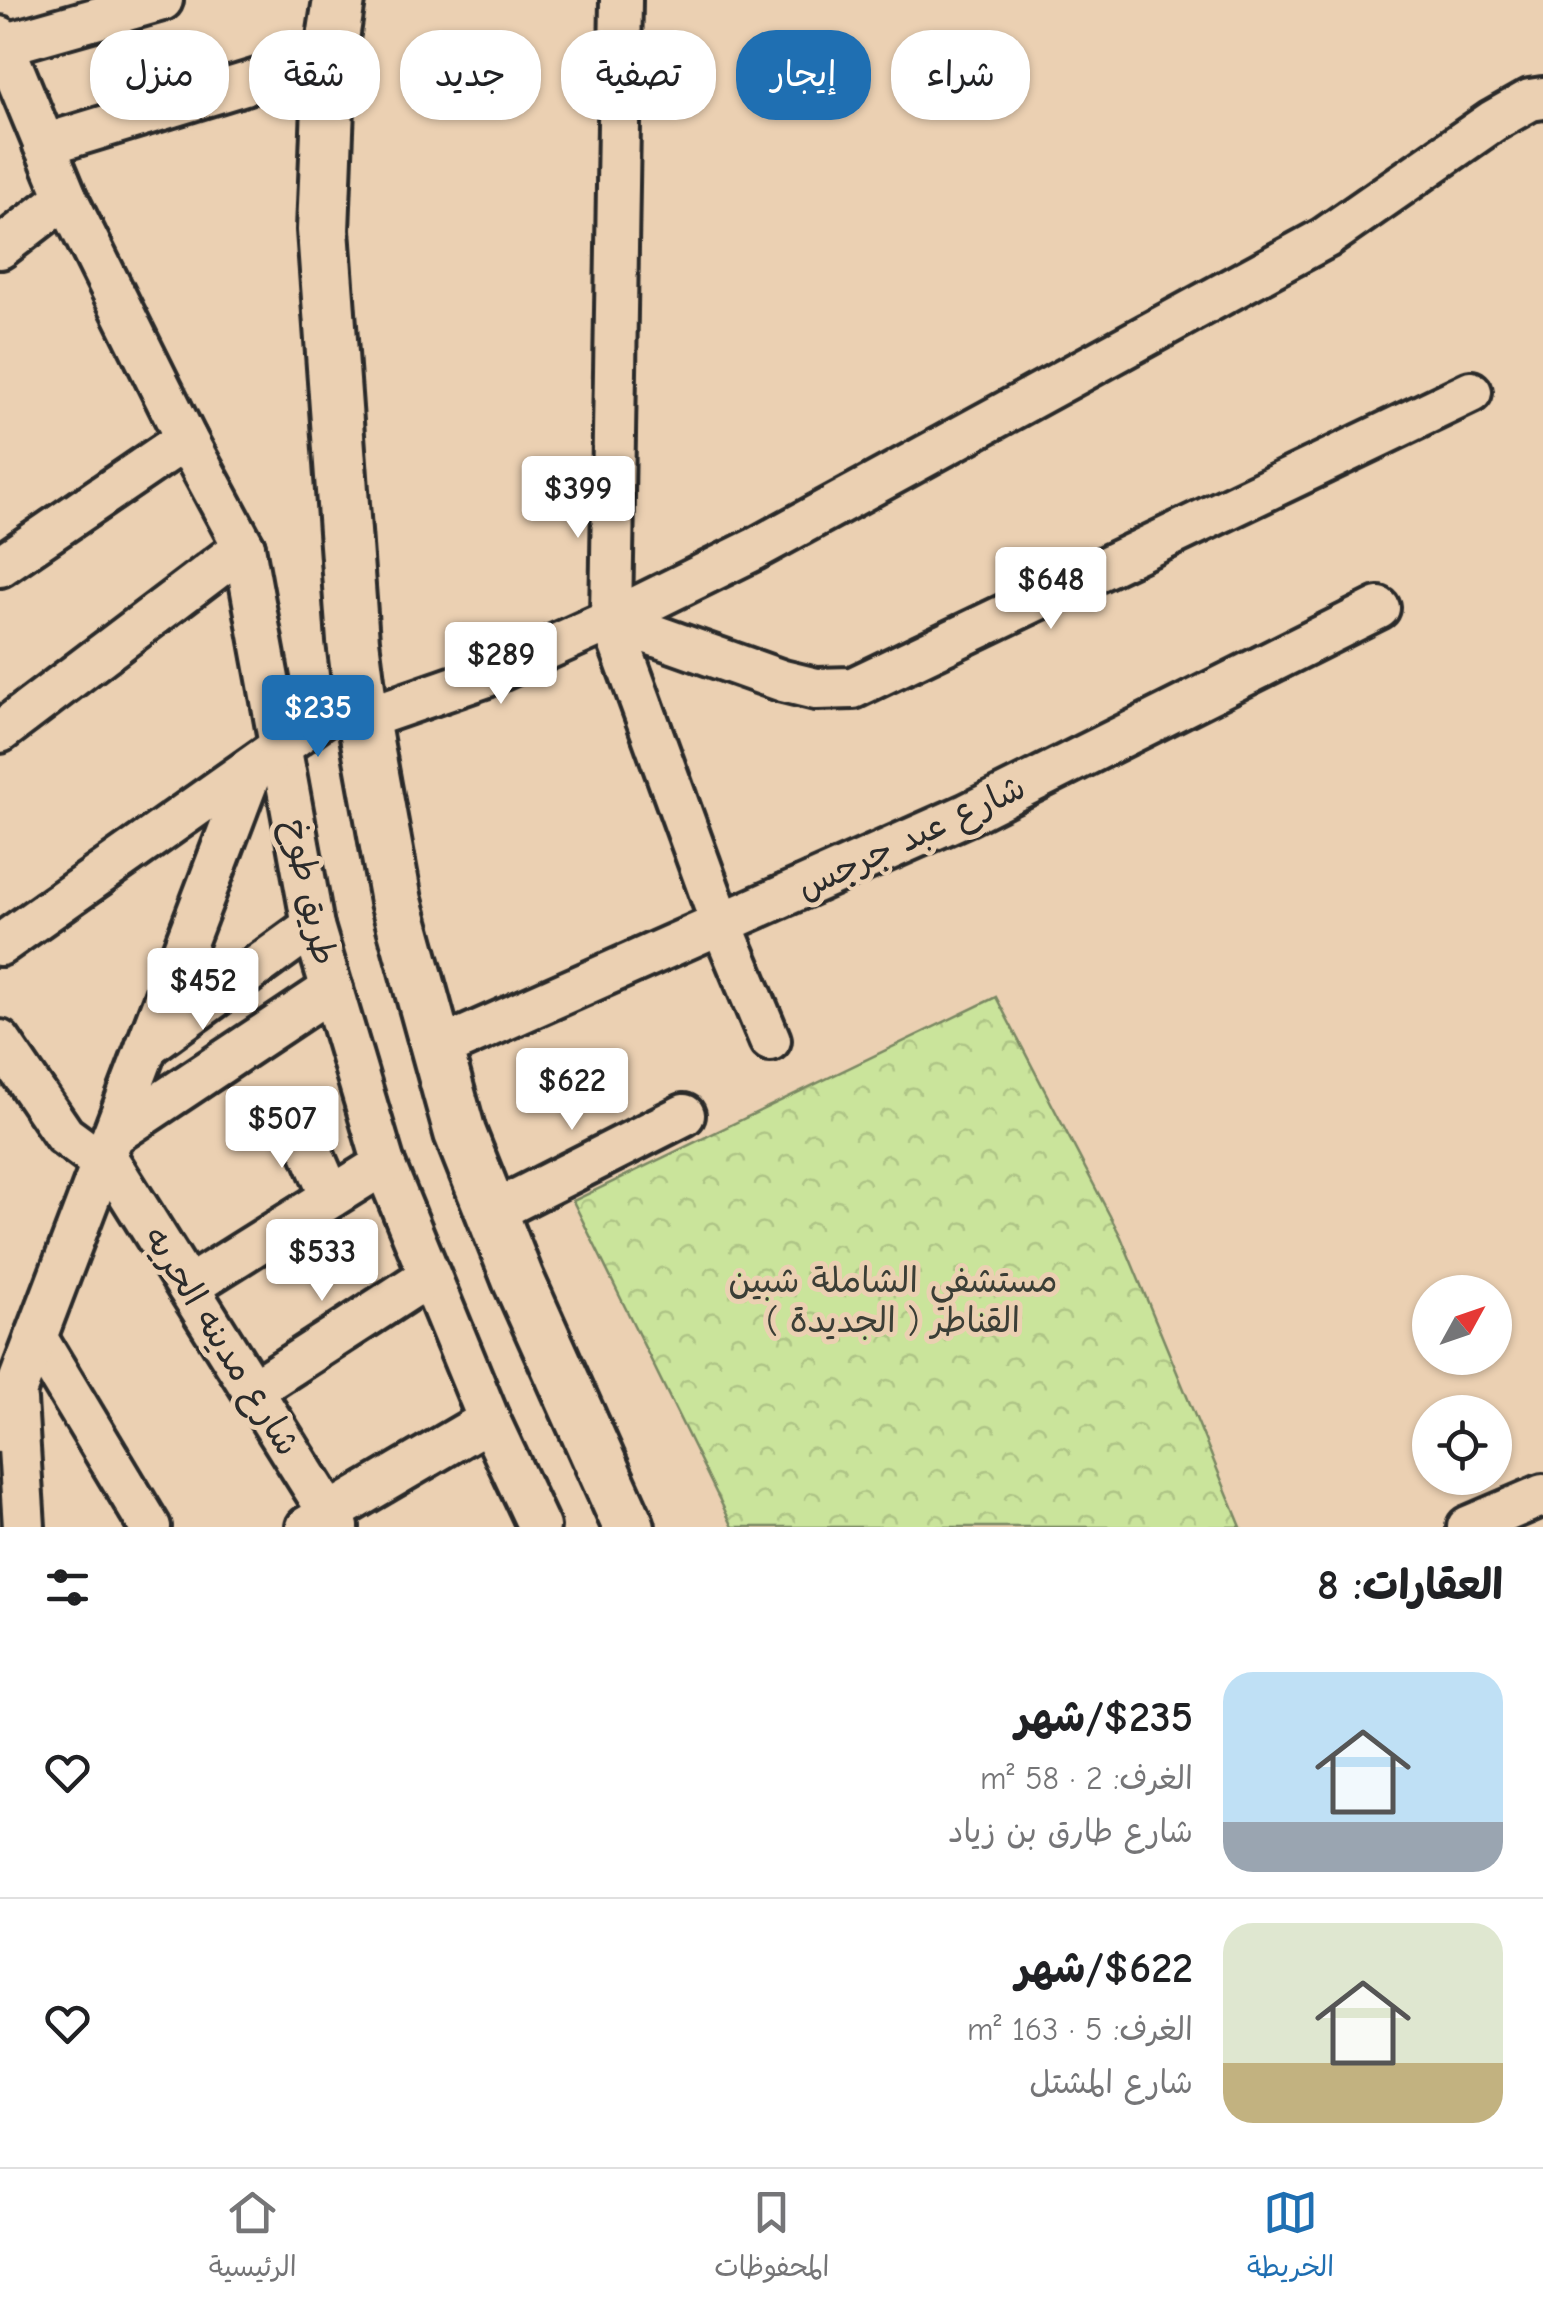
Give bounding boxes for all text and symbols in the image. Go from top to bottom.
chip: منزل [90,30,229,120]
chip: شقة [249,30,380,120]
chip: جديد [400,30,541,120]
chip: تصفية [561,30,716,120]
chip: إيجار [736,30,871,120]
chip: شراء [891,30,1030,120]
pin: $399 [519,456,637,541]
text: $399 [544,470,612,507]
pin: $648 [992,547,1110,632]
text: $648 [1017,561,1085,598]
pin: $289 [442,622,560,707]
text: $289 [467,636,535,673]
pin: $235 [259,675,377,760]
text: $235 [284,689,352,726]
street label: شارع عبد جرجس [790,766,1033,911]
street label: طريق طوخ [272,815,345,969]
pin: $452 [144,948,262,1033]
text: $452 [169,962,237,999]
pin: $622 [513,1048,631,1133]
text: $622 [538,1062,606,1099]
pin: $507 [223,1086,341,1171]
text: $507 [248,1100,316,1137]
street label: شارع مدينه الحريه [132,1219,309,1465]
pin: $533 [263,1219,381,1304]
text: $533 [288,1233,356,1270]
park label: مستشفي الشاملة شبين القناطر ( الجديدة ) [728,1260,1058,1341]
north arrow [1412,1275,1512,1375]
map controls [1412,1275,1512,1495]
button: locate [1412,1395,1512,1495]
icon: filters [40,1560,95,1615]
text: العقارات: 8 [1317,1561,1503,1610]
text: $235/شهر [1016,1693,1193,1742]
icon: home [1303,1712,1423,1832]
icon: heart [40,1745,95,1800]
text: الغرف: 2 · 58 m² [980,1760,1193,1797]
text: شارع طارق بن زياد [948,1813,1193,1850]
text: $622/شهر [1016,1944,1193,1993]
icon: home [1303,1963,1423,2083]
icon: heart [40,1996,95,2051]
text: الغرف: 5 · 163 m² [967,2011,1193,2048]
text: شارع المشتل [1029,2064,1193,2101]
tab: الرئيسية [209,2185,297,2291]
tab: المحفوظات [714,2185,829,2291]
tab: الخريطة [1247,2185,1334,2291]

